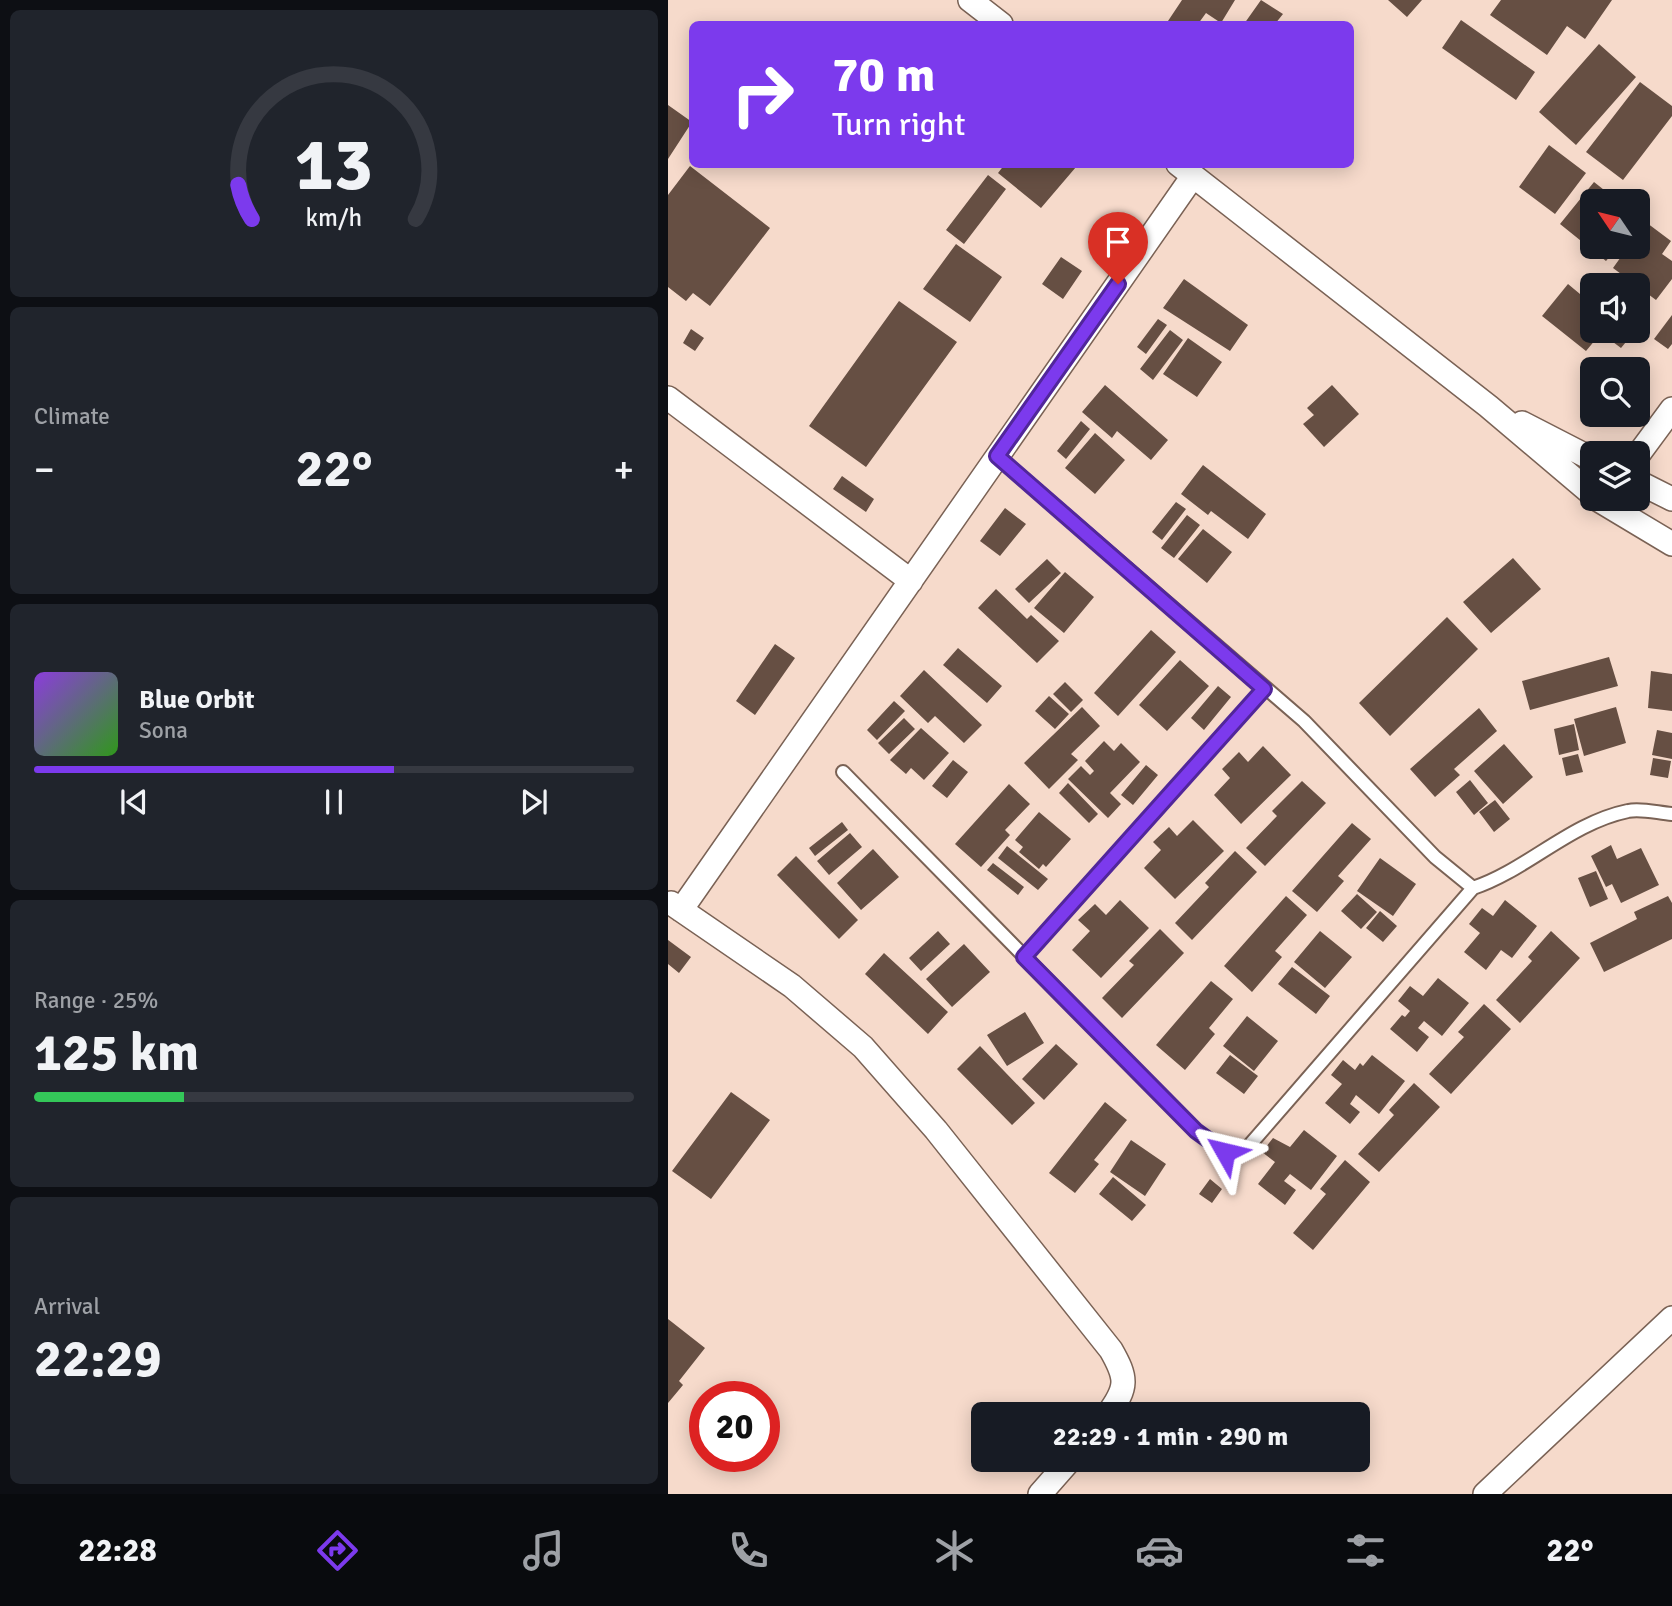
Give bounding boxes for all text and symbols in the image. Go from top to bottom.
text: 70 m [832,45,935,105]
icon: right [717,49,808,140]
text: Turn right [832,105,965,144]
text: 13 [295,122,373,211]
north arrow [1580,189,1650,259]
map controls [1580,189,1650,511]
text: km/h [306,202,362,233]
pin [1088,212,1148,284]
icon: arrive [1099,223,1137,261]
button: sound [1580,273,1650,343]
button: search [1580,357,1650,427]
text: Climate [34,402,110,431]
text: 22° [296,437,372,501]
button: layers [1580,441,1650,511]
text: − [34,446,55,493]
text: + [613,446,634,493]
text: Blue Orbit [139,684,255,716]
text: Sona [139,716,188,745]
icon: previous [115,783,153,821]
icon: pause [315,783,353,821]
icon: next [515,783,553,821]
text: Range · 25% [34,986,158,1015]
text: 125 km [34,1021,199,1085]
position arrow [1188,1115,1262,1189]
text: Arrival [34,1292,100,1321]
text: 22:29 [34,1327,162,1391]
speed limit sign: 20 [689,1381,780,1472]
text: 22:29 · 1 min · 290 m [1053,1421,1288,1453]
icon: directions [313,1526,362,1575]
icon: music [519,1526,568,1575]
icon: phone [724,1526,773,1575]
icon: climate [930,1526,979,1575]
icon: car [1135,1526,1184,1575]
icon: filters [1341,1526,1390,1575]
text: 22:28 [78,1531,157,1570]
text: 22° [1546,1531,1594,1570]

